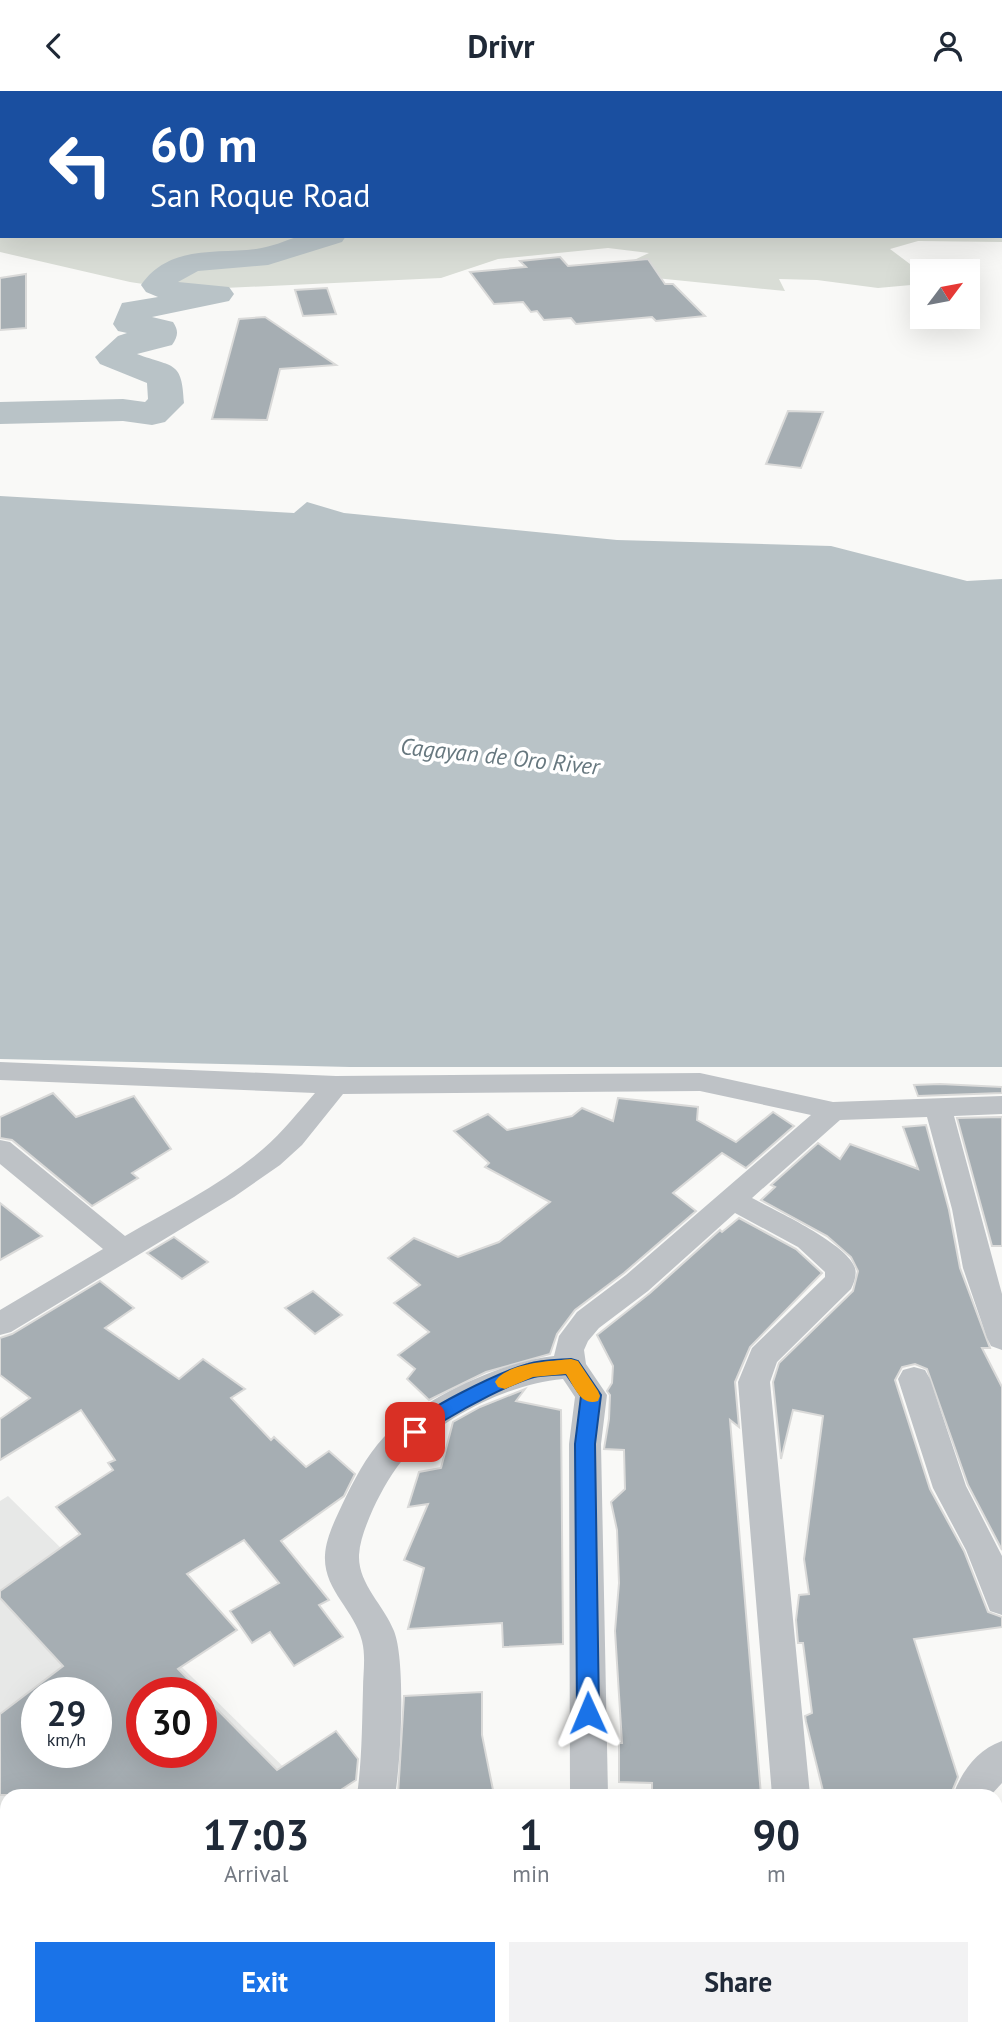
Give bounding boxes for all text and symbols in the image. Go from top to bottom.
text: Drivr [467,25,535,67]
icon: back [35,27,73,65]
icon: person [929,27,967,65]
text: 60 m [150,112,257,176]
icon: left [35,119,126,210]
text: San Roque Road [150,174,371,216]
north arrow [910,259,980,329]
map controls [910,259,980,329]
water label: Cagayan de Oro River [399,731,602,781]
pin [385,1402,445,1462]
icon: arrive [396,1413,434,1451]
position arrow [551,1676,625,1750]
speed limit sign: 30 [126,1677,217,1768]
text: 29 [47,1690,86,1736]
text: km/h [47,1728,86,1751]
text: 17:03 [203,1807,309,1862]
text: 1 [519,1807,543,1862]
text: 90 [753,1807,800,1862]
text: Arrival [224,1859,288,1888]
text: min [512,1859,550,1888]
text: m [767,1859,786,1888]
button: Exit [35,1942,495,2022]
button: Share [509,1942,968,2022]

